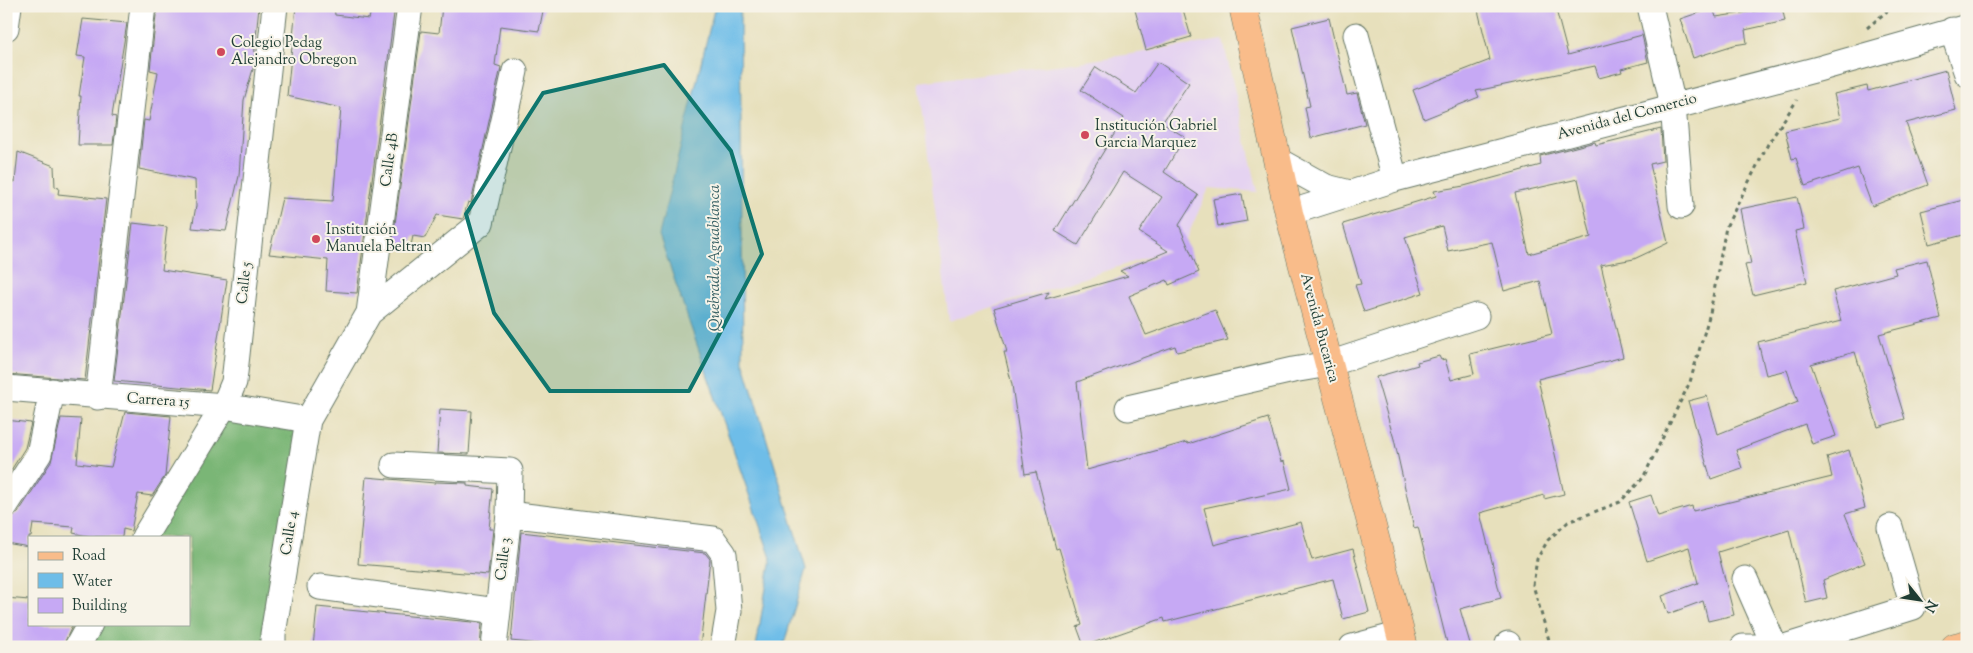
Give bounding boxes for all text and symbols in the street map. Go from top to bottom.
place label: Colegio Pedag Alejandro Obregon [231,33,357,71]
marker: Colegio Pedag Alejandro Obregon [215,46,227,58]
street label: Avenida del Comercio [1555,88,1699,146]
place label: Institución Gabriel Garcia Marquez [1095,116,1217,154]
marker: Institución Gabriel Garcia Marquez [1079,129,1091,141]
street label: Calle 4B [376,131,404,188]
water label: Quebrada Aguablanca [704,185,727,331]
place label: Institución Manuela Beltran [326,220,432,258]
marker: Institución Manuela Beltran [310,233,322,245]
street label: Calle 5 [232,261,258,305]
street label: Avenida Bucarica [1294,271,1344,385]
street label: Carrera 15 [126,388,190,414]
street label: Calle 4 [276,509,304,557]
legend [28,536,190,626]
street label: Calle 3 [491,536,517,582]
text: Road [72,546,106,567]
text: Water [72,572,113,593]
north arrow [1896,576,1946,626]
text: Building [72,596,127,617]
text: N [1918,596,1941,615]

